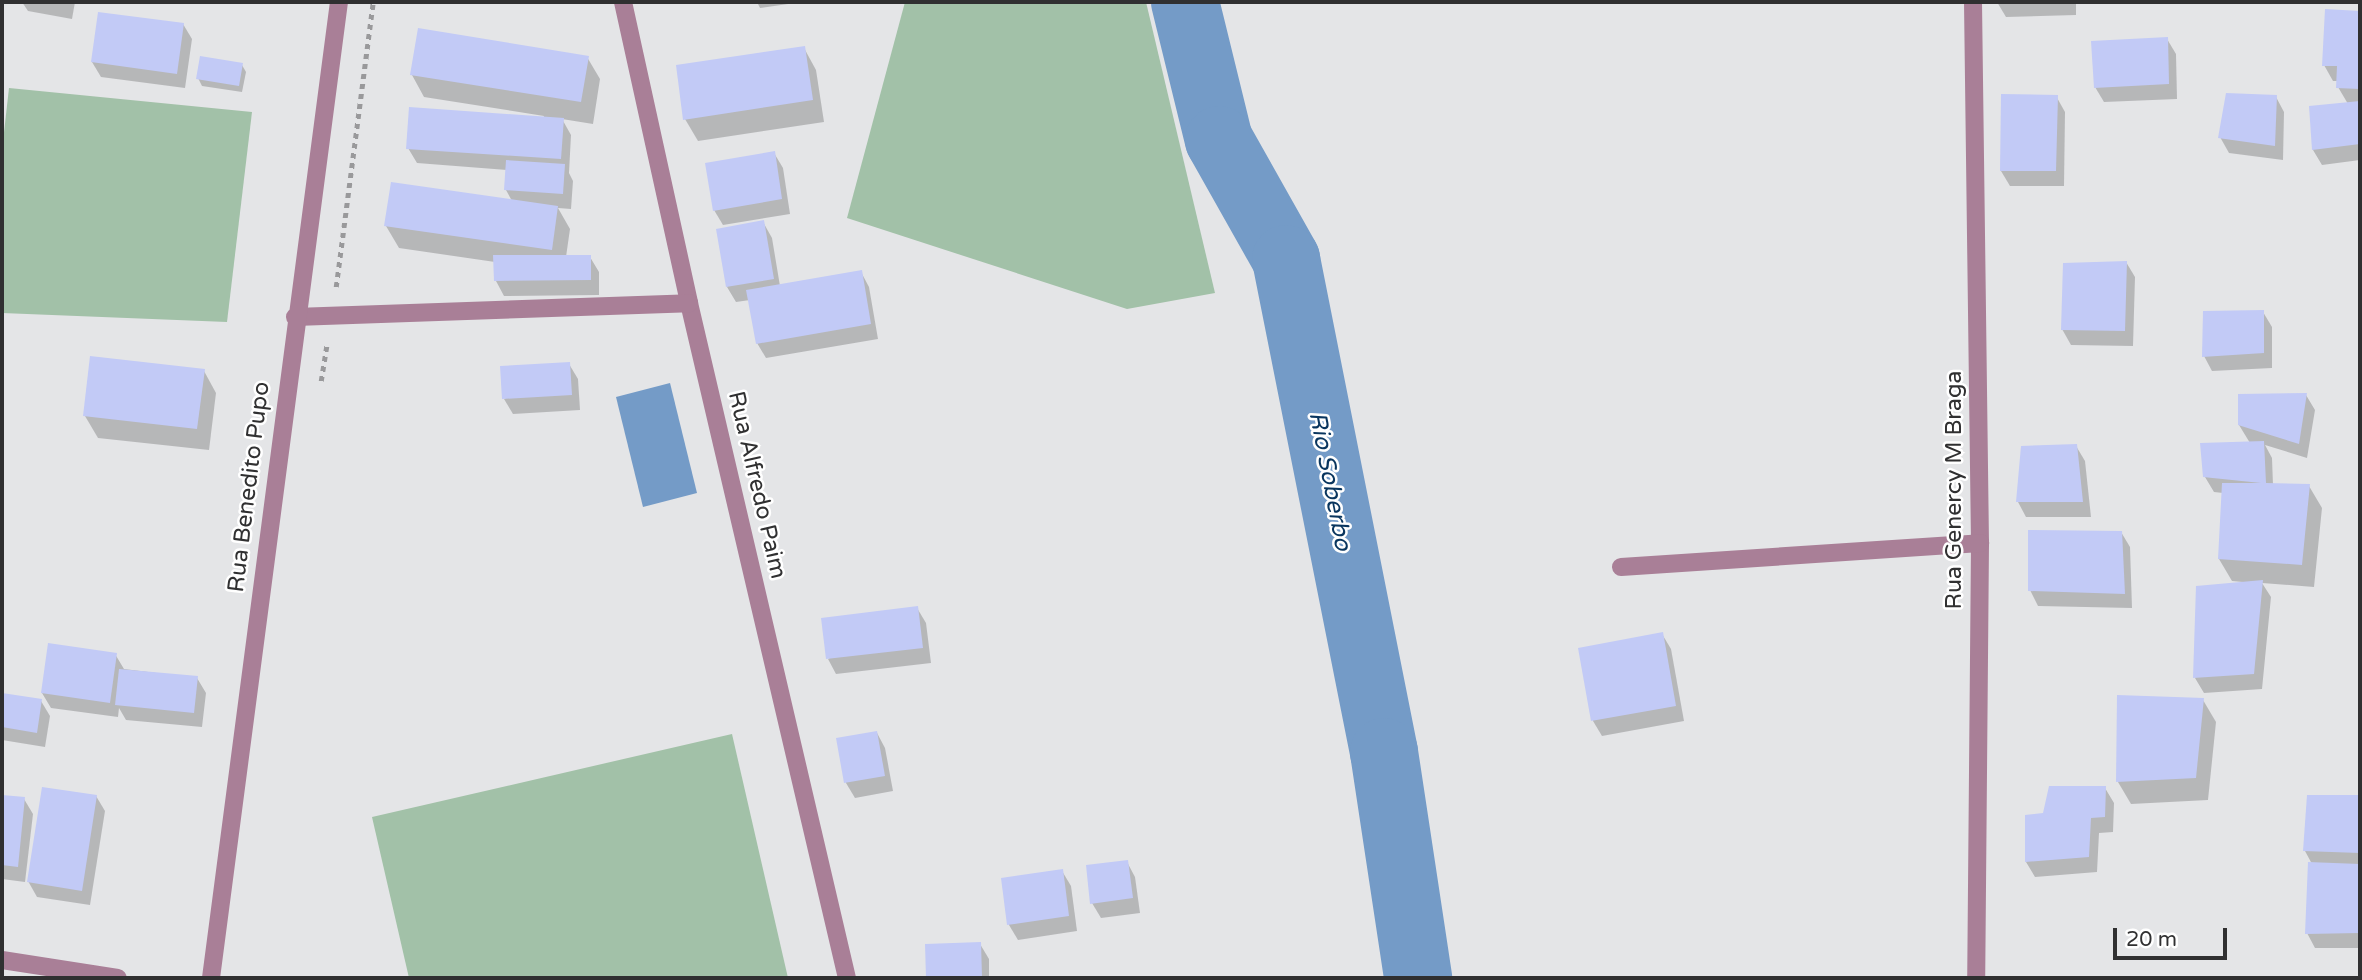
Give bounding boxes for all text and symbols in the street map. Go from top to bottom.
street label: Rua Genercy M Braga [1940,371,1968,609]
street label: Rua Benedito Pupo [222,380,276,594]
street label: Rua Alfredo Paim [722,389,792,581]
water label: Rio Soberbo [1302,409,1358,553]
scale bar [2117,914,2231,958]
text: 20 m [2126,927,2177,952]

